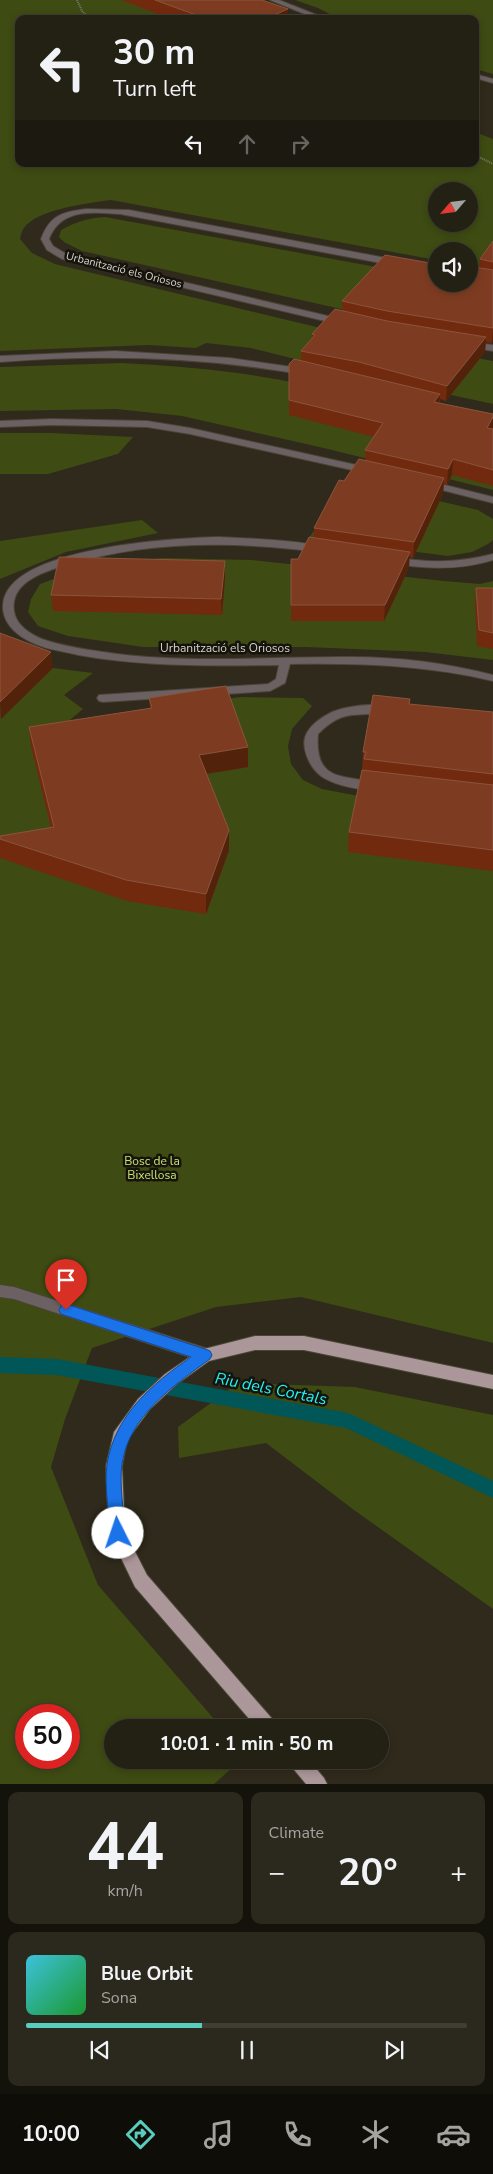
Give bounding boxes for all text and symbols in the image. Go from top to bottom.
text: 30 m [113,29,195,76]
icon: left [30,35,95,100]
text: Turn left [113,74,196,104]
icon: left [180,130,208,158]
icon: ahead [233,130,261,158]
icon: right [286,130,314,158]
north arrow [428,182,478,232]
map controls [428,182,478,292]
button: sound [428,242,478,292]
street label: Urbanització els Oriosos [64,248,184,292]
street label: Urbanització els Oriosos [160,640,290,656]
park label: Bosc de la Bixellosa [124,1153,180,1183]
pin [45,1259,87,1310]
icon: arrive [52,1266,80,1294]
water label: Riu dels Cortals [213,1367,329,1411]
position arrow [91,1506,143,1558]
speed limit sign: 50 [15,1704,80,1769]
text: 10:01 · 1 min · 50 m [159,1731,334,1757]
text: 44 [86,1803,164,1892]
text: Climate [269,1822,324,1844]
text: 20° [338,1847,398,1898]
text: − [269,1854,285,1892]
text: + [450,1854,467,1892]
text: km/h [108,1880,143,1902]
text: Blue Orbit [101,1961,192,1987]
text: Sona [101,1987,137,2009]
icon: previous [86,2036,114,2064]
icon: pause [233,2036,261,2064]
icon: next [380,2036,408,2064]
icon: directions [123,2117,158,2152]
icon: music [201,2117,236,2152]
icon: phone [280,2117,315,2152]
icon: climate [358,2117,393,2152]
icon: car [436,2117,471,2152]
text: 10:00 [22,2119,80,2149]

